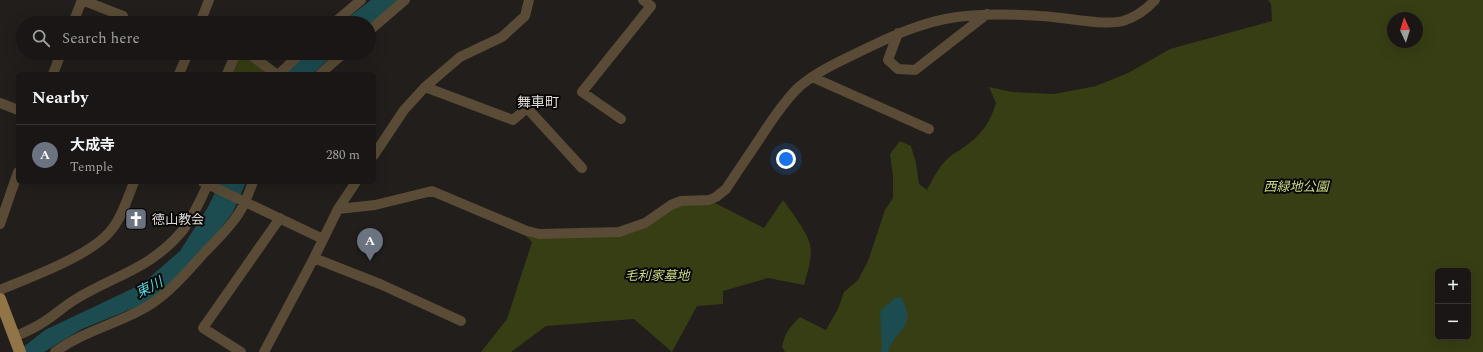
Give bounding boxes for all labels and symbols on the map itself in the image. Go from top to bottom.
north arrow [1387,12,1423,48]
district label: 舞車町 [517,92,559,113]
your location [776,149,796,169]
park label: 西緑地公園 [1263,177,1330,197]
church icon: 徳山教会 [123,206,149,232]
place label: 徳山教会 [152,210,204,230]
pin: A [357,228,383,261]
park label: 毛利家墓地 [624,266,691,286]
water label: 東川 [132,271,168,303]

